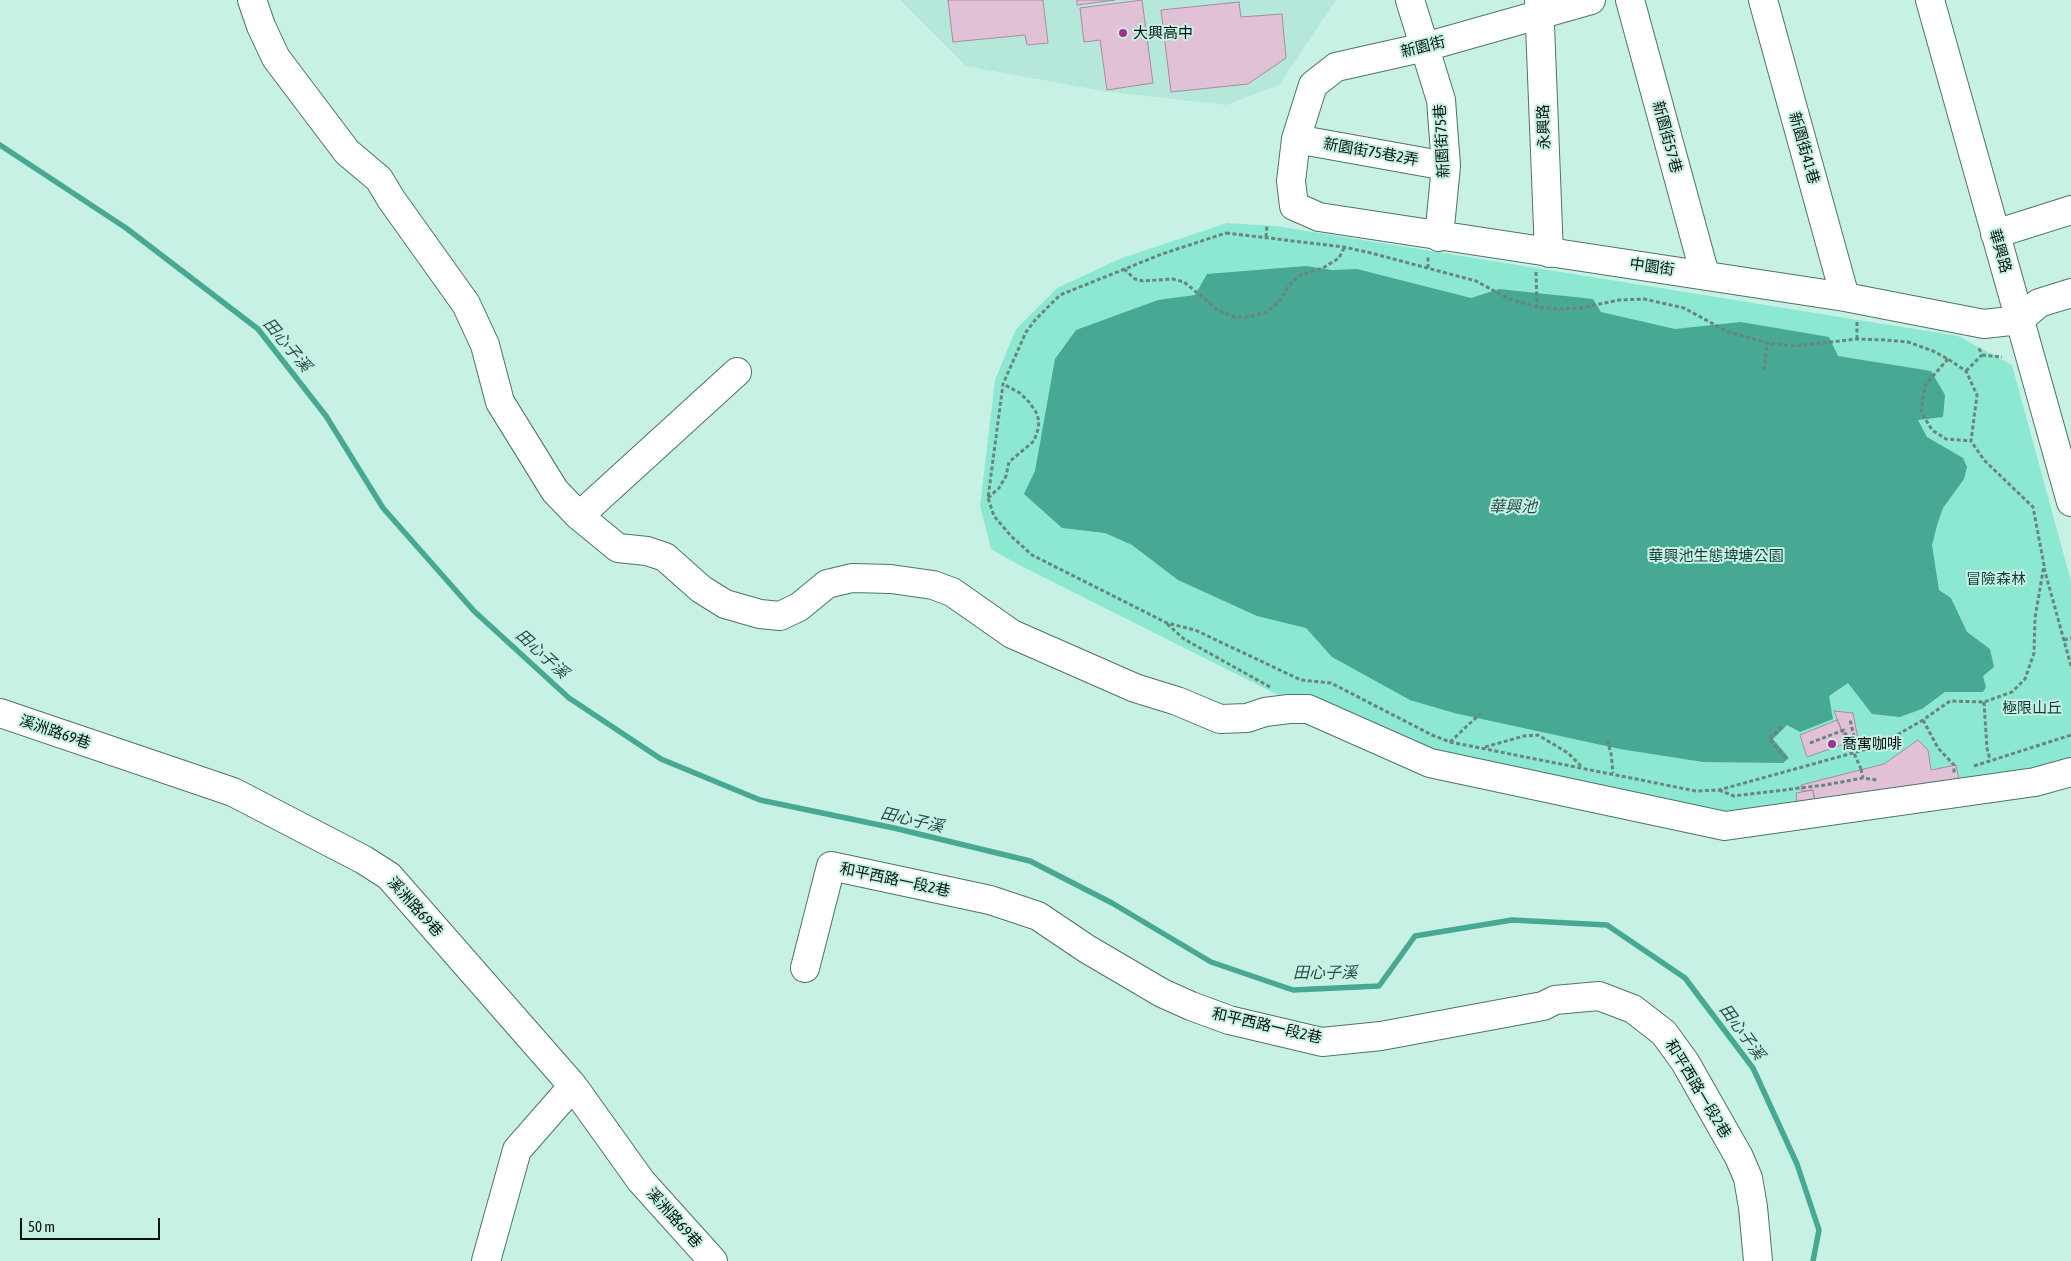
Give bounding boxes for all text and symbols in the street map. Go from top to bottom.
place label: 大興高中 [1133,24,1193,42]
marker: 大興高中 [1117,27,1129,39]
street label: 新園街 [1399,33,1447,61]
street label: 新園街57巷 [1649,99,1685,175]
street label: 新園街75巷 [1431,104,1453,178]
street label: 永興路 [1534,104,1554,150]
street label: 新園街41巷 [1785,110,1823,186]
street label: 新園街75巷2弄 [1322,135,1420,169]
street label: 華興路 [1985,227,2015,275]
street label: 中園街 [1628,255,1676,279]
water label: 田心子溪 [259,314,315,376]
water label: 華興池 [1489,497,1537,517]
park label: 華興池生態埤塘公園 [1649,547,1783,565]
park label: 冒險森林 [1966,570,2026,588]
water label: 田心子溪 [512,625,572,683]
park label: 極限山丘 [2002,699,2062,717]
street label: 溪洲路69巷 [17,711,93,753]
place label: 喬寓咖啡 [1842,735,1902,753]
marker: 喬寓咖啡 [1826,738,1838,750]
water label: 田心子溪 [879,803,945,837]
street label: 和平西路一段2巷 [838,860,952,900]
street label: 溪洲路69巷 [384,873,446,941]
water label: 田心子溪 [1293,963,1357,983]
water label: 田心子溪 [1715,1000,1769,1064]
street label: 和平西路一段2巷 [1210,1005,1324,1047]
street label: 和平西路一段2巷 [1661,1036,1735,1142]
street label: 溪洲路69巷 [643,1184,705,1252]
scale bar [22,1208,162,1240]
text: 50 m [28,1218,55,1235]

